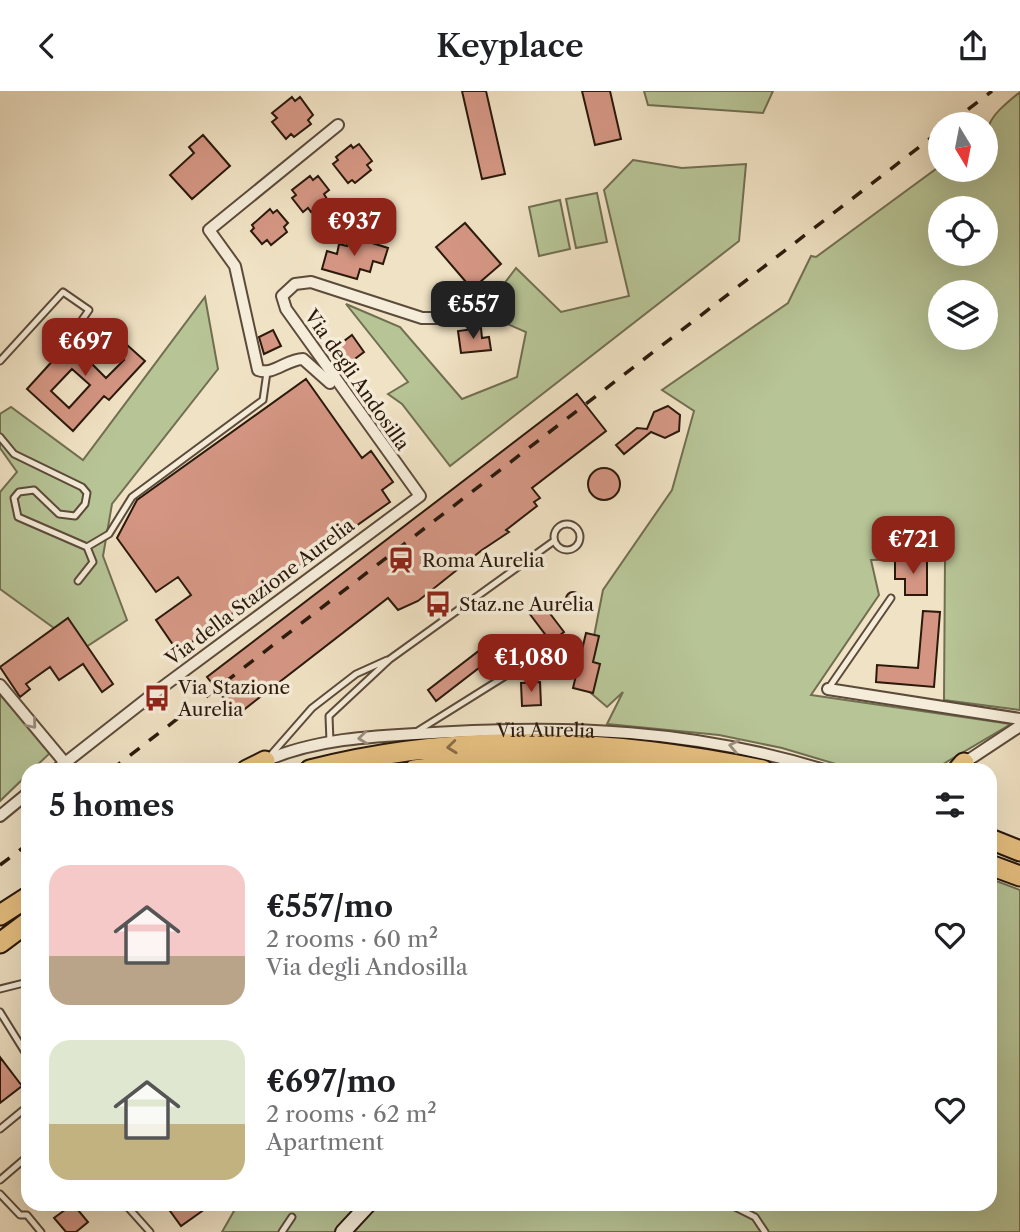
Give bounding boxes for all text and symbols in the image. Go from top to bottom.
text: Keyplace [436,26,584,65]
icon: back [28,27,66,65]
icon: share [954,27,992,65]
north arrow [928,112,998,182]
map controls [928,112,998,350]
button: locate [928,196,998,266]
pin: €937 [313,199,395,258]
text: €937 [327,207,381,235]
button: layers [928,280,998,350]
pin: €557 [432,281,514,341]
text: €557 [447,290,499,318]
street label: Via degli Andosilla [299,304,414,455]
pin: €697 [44,319,126,378]
text: €697 [58,327,112,355]
street label: Via della Stazione Aurelia [160,514,359,671]
pin: €721 [872,517,954,576]
text: €721 [888,525,938,553]
station icon: Roma Aurelia [386,545,416,575]
place label: Roma Aurelia [422,549,545,572]
bus stop icon: Staz.ne Aurelia [423,589,453,619]
place label: Staz.ne Aurelia [459,593,594,616]
pin: €1,080 [474,635,588,694]
text: €1,080 [494,643,568,671]
place label: Via Stazione Aurelia [177,676,290,721]
bus stop icon: Via Stazione Aurelia [142,683,172,713]
one-way arrow [24,715,36,728]
street label: Via Aurelia [495,718,596,742]
one-way arrow [358,730,369,745]
one-way arrow [446,739,457,754]
one-way arrow [728,739,740,754]
icon: filters [931,786,969,824]
text: 5 homes [49,787,174,824]
text: €557/mo [266,888,393,925]
icon: home [105,893,189,977]
icon: heart [931,916,969,954]
text: 2 rooms · 60 m² [266,925,438,953]
text: Via degli Andosilla [266,953,468,981]
text: €697/mo [266,1063,396,1100]
icon: home [105,1068,189,1152]
icon: heart [931,1091,969,1129]
text: 2 rooms · 62 m² [266,1100,437,1128]
text: Apartment [266,1128,384,1156]

